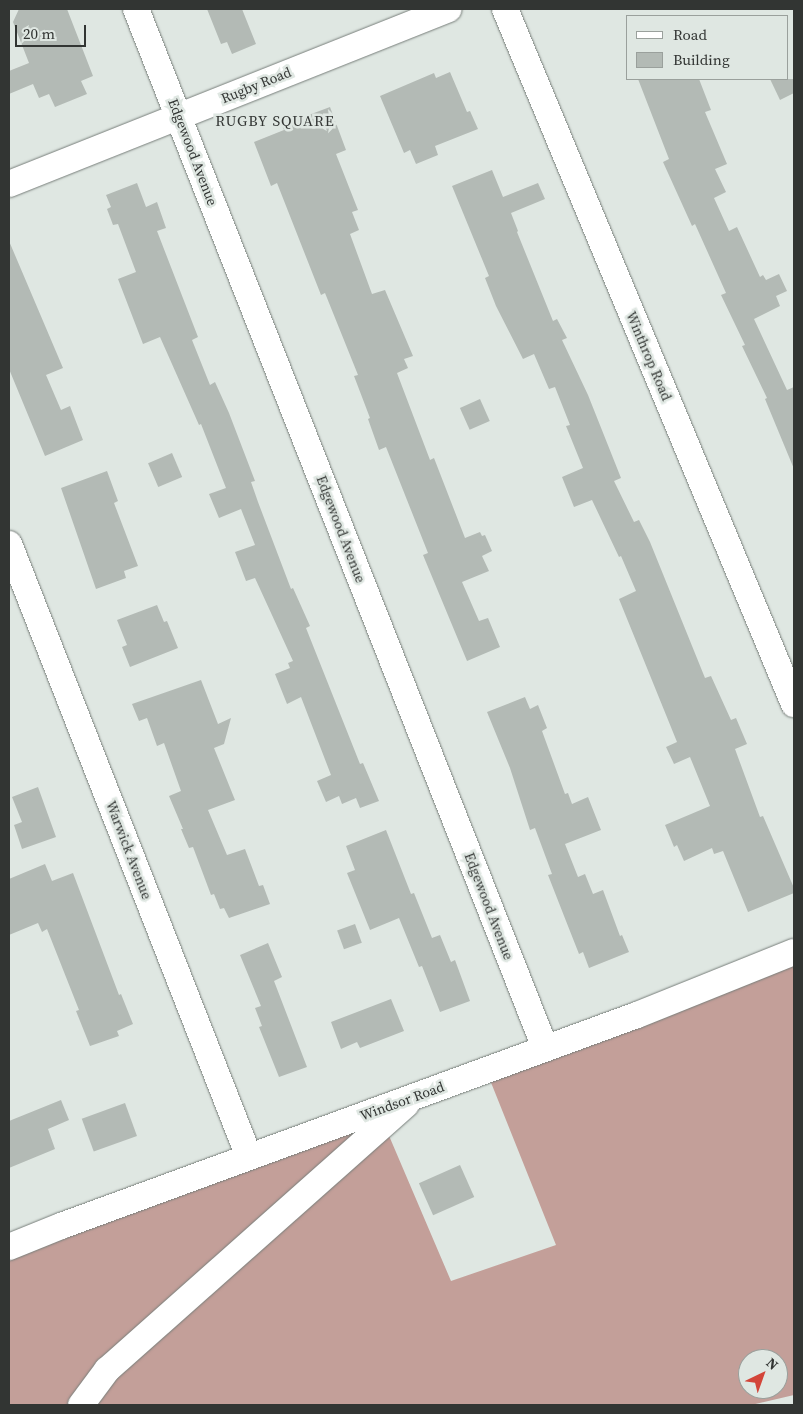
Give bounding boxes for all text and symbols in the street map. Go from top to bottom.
scale bar [18,15,89,47]
legend [626,15,788,80]
text: 20 m [23,23,55,44]
text: Road [673,24,707,45]
text: Building [673,49,730,70]
street label: Rugby Road [218,63,294,107]
street label: Edgewood Avenue [165,96,221,208]
district label: RUGBY SQUARE [214,112,336,130]
street label: Winthrop Road [623,309,675,403]
street label: Edgewood Avenue [313,473,369,585]
street label: Warwick Avenue [103,798,155,902]
street label: Edgewood Avenue [461,850,517,962]
street label: Windsor Road [358,1078,446,1124]
north arrow [738,1349,788,1399]
text: N [762,1353,783,1374]

